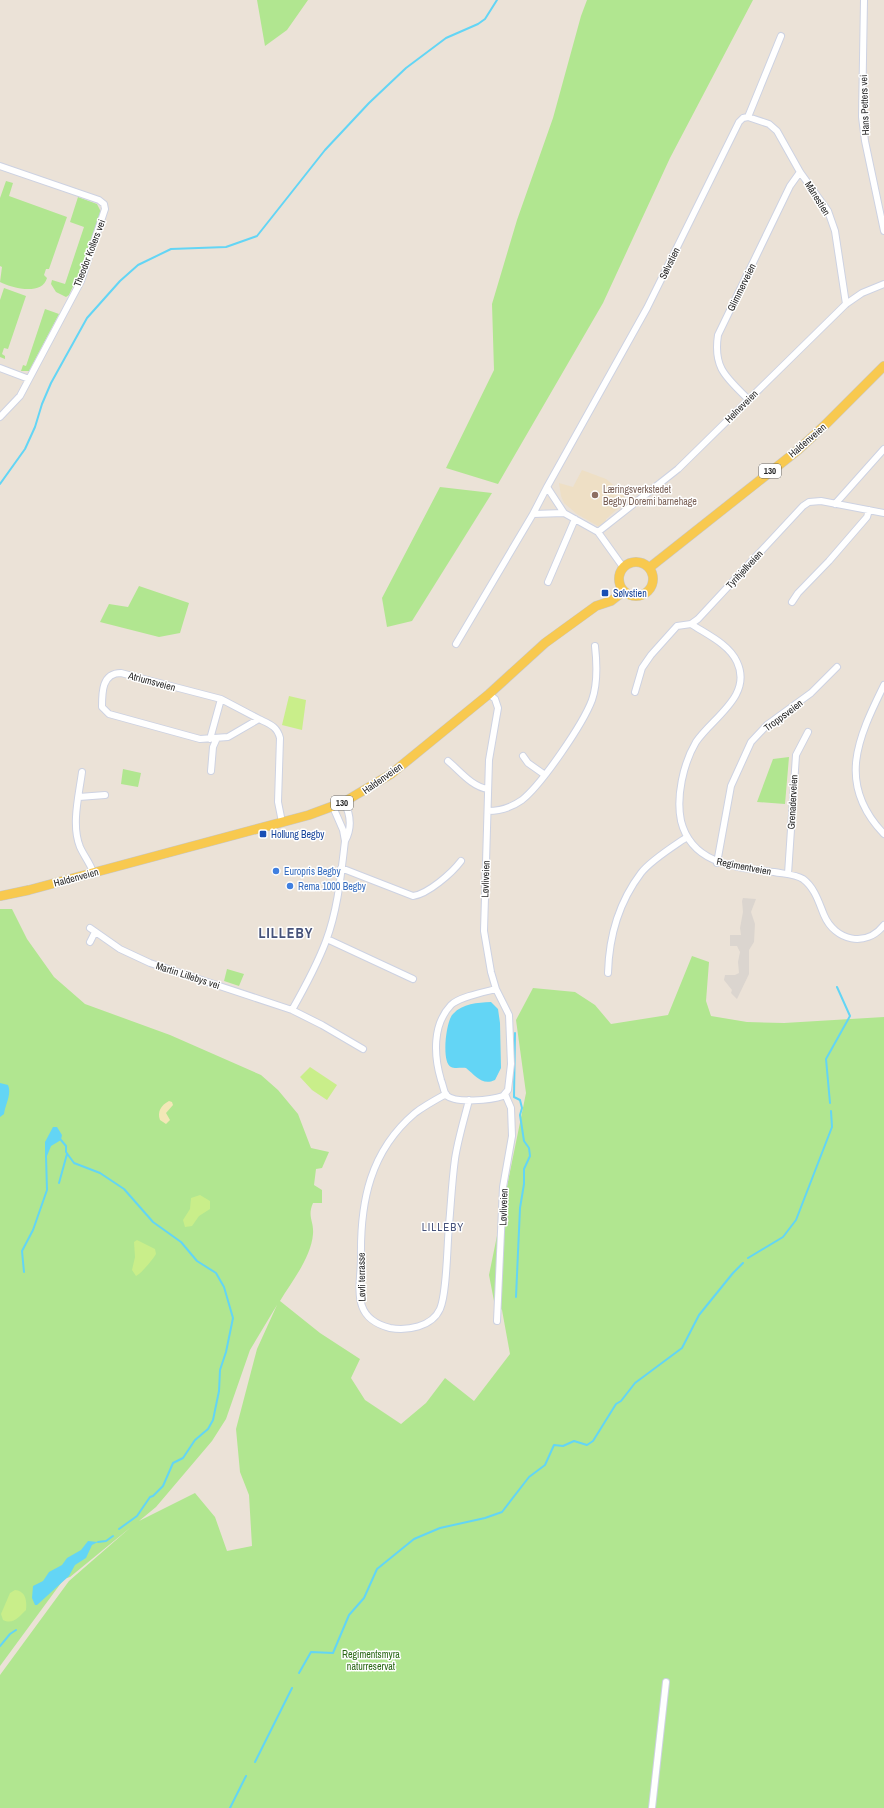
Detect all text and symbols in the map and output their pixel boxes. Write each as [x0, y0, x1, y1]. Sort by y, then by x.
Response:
street label: Hans Petters vei [857, 74, 872, 136]
street label: Månestien [802, 179, 833, 218]
street label: Theodor Kollers vei [71, 218, 108, 289]
street label: Sølvstien [656, 245, 683, 281]
street label: Glimmerveien [724, 261, 759, 313]
street label: Helneveien [722, 387, 761, 426]
street label: Haldenveien [786, 420, 829, 460]
road number: 130 [759, 464, 781, 478]
place label: Læringsverkstedet Begby Doremi barnehage [603, 483, 697, 508]
marker: Læringsverkstedet Begby Doremi barnehage [590, 490, 600, 500]
street label: Tyrihjellveien [723, 547, 766, 591]
place label: Sølvstien [613, 587, 647, 600]
marker: Sølvstien [600, 588, 610, 598]
street label: Atriumsveien [126, 669, 177, 694]
street label: Troppsveien [761, 697, 805, 734]
street label: Haldenveien [360, 760, 405, 797]
street label: Grenaderveien [785, 774, 800, 830]
road number: 130 [331, 796, 353, 810]
place label: Hollung Begby [271, 828, 325, 841]
marker: Hollung Begby [258, 829, 268, 839]
street label: Regimentveien [715, 855, 772, 878]
street label: Løvliveien [478, 860, 493, 898]
street label: Haldenveien [52, 865, 100, 890]
place label: Europris Begby [284, 865, 341, 878]
marker: Europris Begby [271, 866, 281, 876]
place label: Rema 1000 Begby [298, 880, 367, 893]
marker: Rema 1000 Begby [285, 881, 295, 891]
district label: LILLEBY [259, 924, 313, 942]
street label: Martin Lillebys vei [154, 959, 221, 992]
street label: Løvliveien [496, 1188, 511, 1226]
district label: LILLEBY [422, 1220, 464, 1234]
street label: Løvli terrasse [355, 1252, 368, 1302]
park label: Regimentsmyra naturreservat [342, 1648, 400, 1673]

